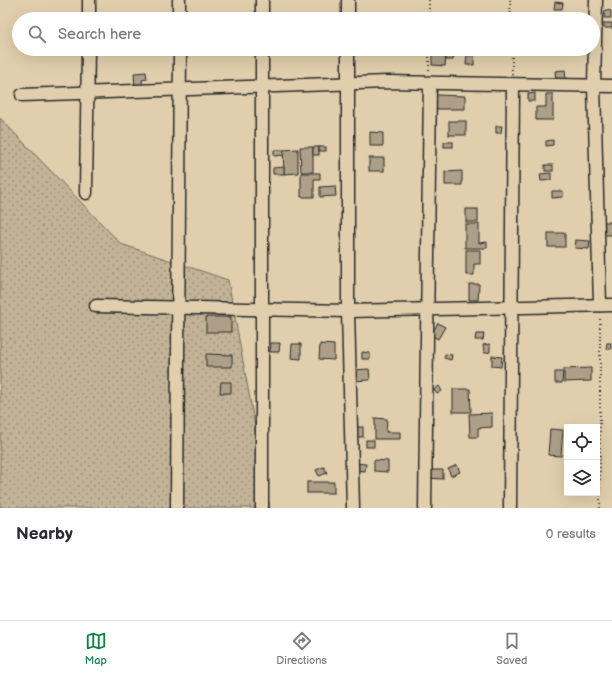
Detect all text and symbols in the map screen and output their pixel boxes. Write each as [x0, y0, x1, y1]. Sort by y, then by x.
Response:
search box [12, 12, 600, 56]
icon: search [26, 23, 48, 45]
text: Search here [58, 25, 141, 44]
map controls [564, 424, 600, 496]
button: locate [564, 424, 600, 460]
button: layers [564, 460, 600, 496]
text: Nearby [16, 524, 73, 544]
text: 0 results [546, 526, 596, 542]
tab: Map [85, 630, 107, 667]
tab: Directions [276, 630, 327, 667]
tab: Saved [496, 630, 527, 667]

